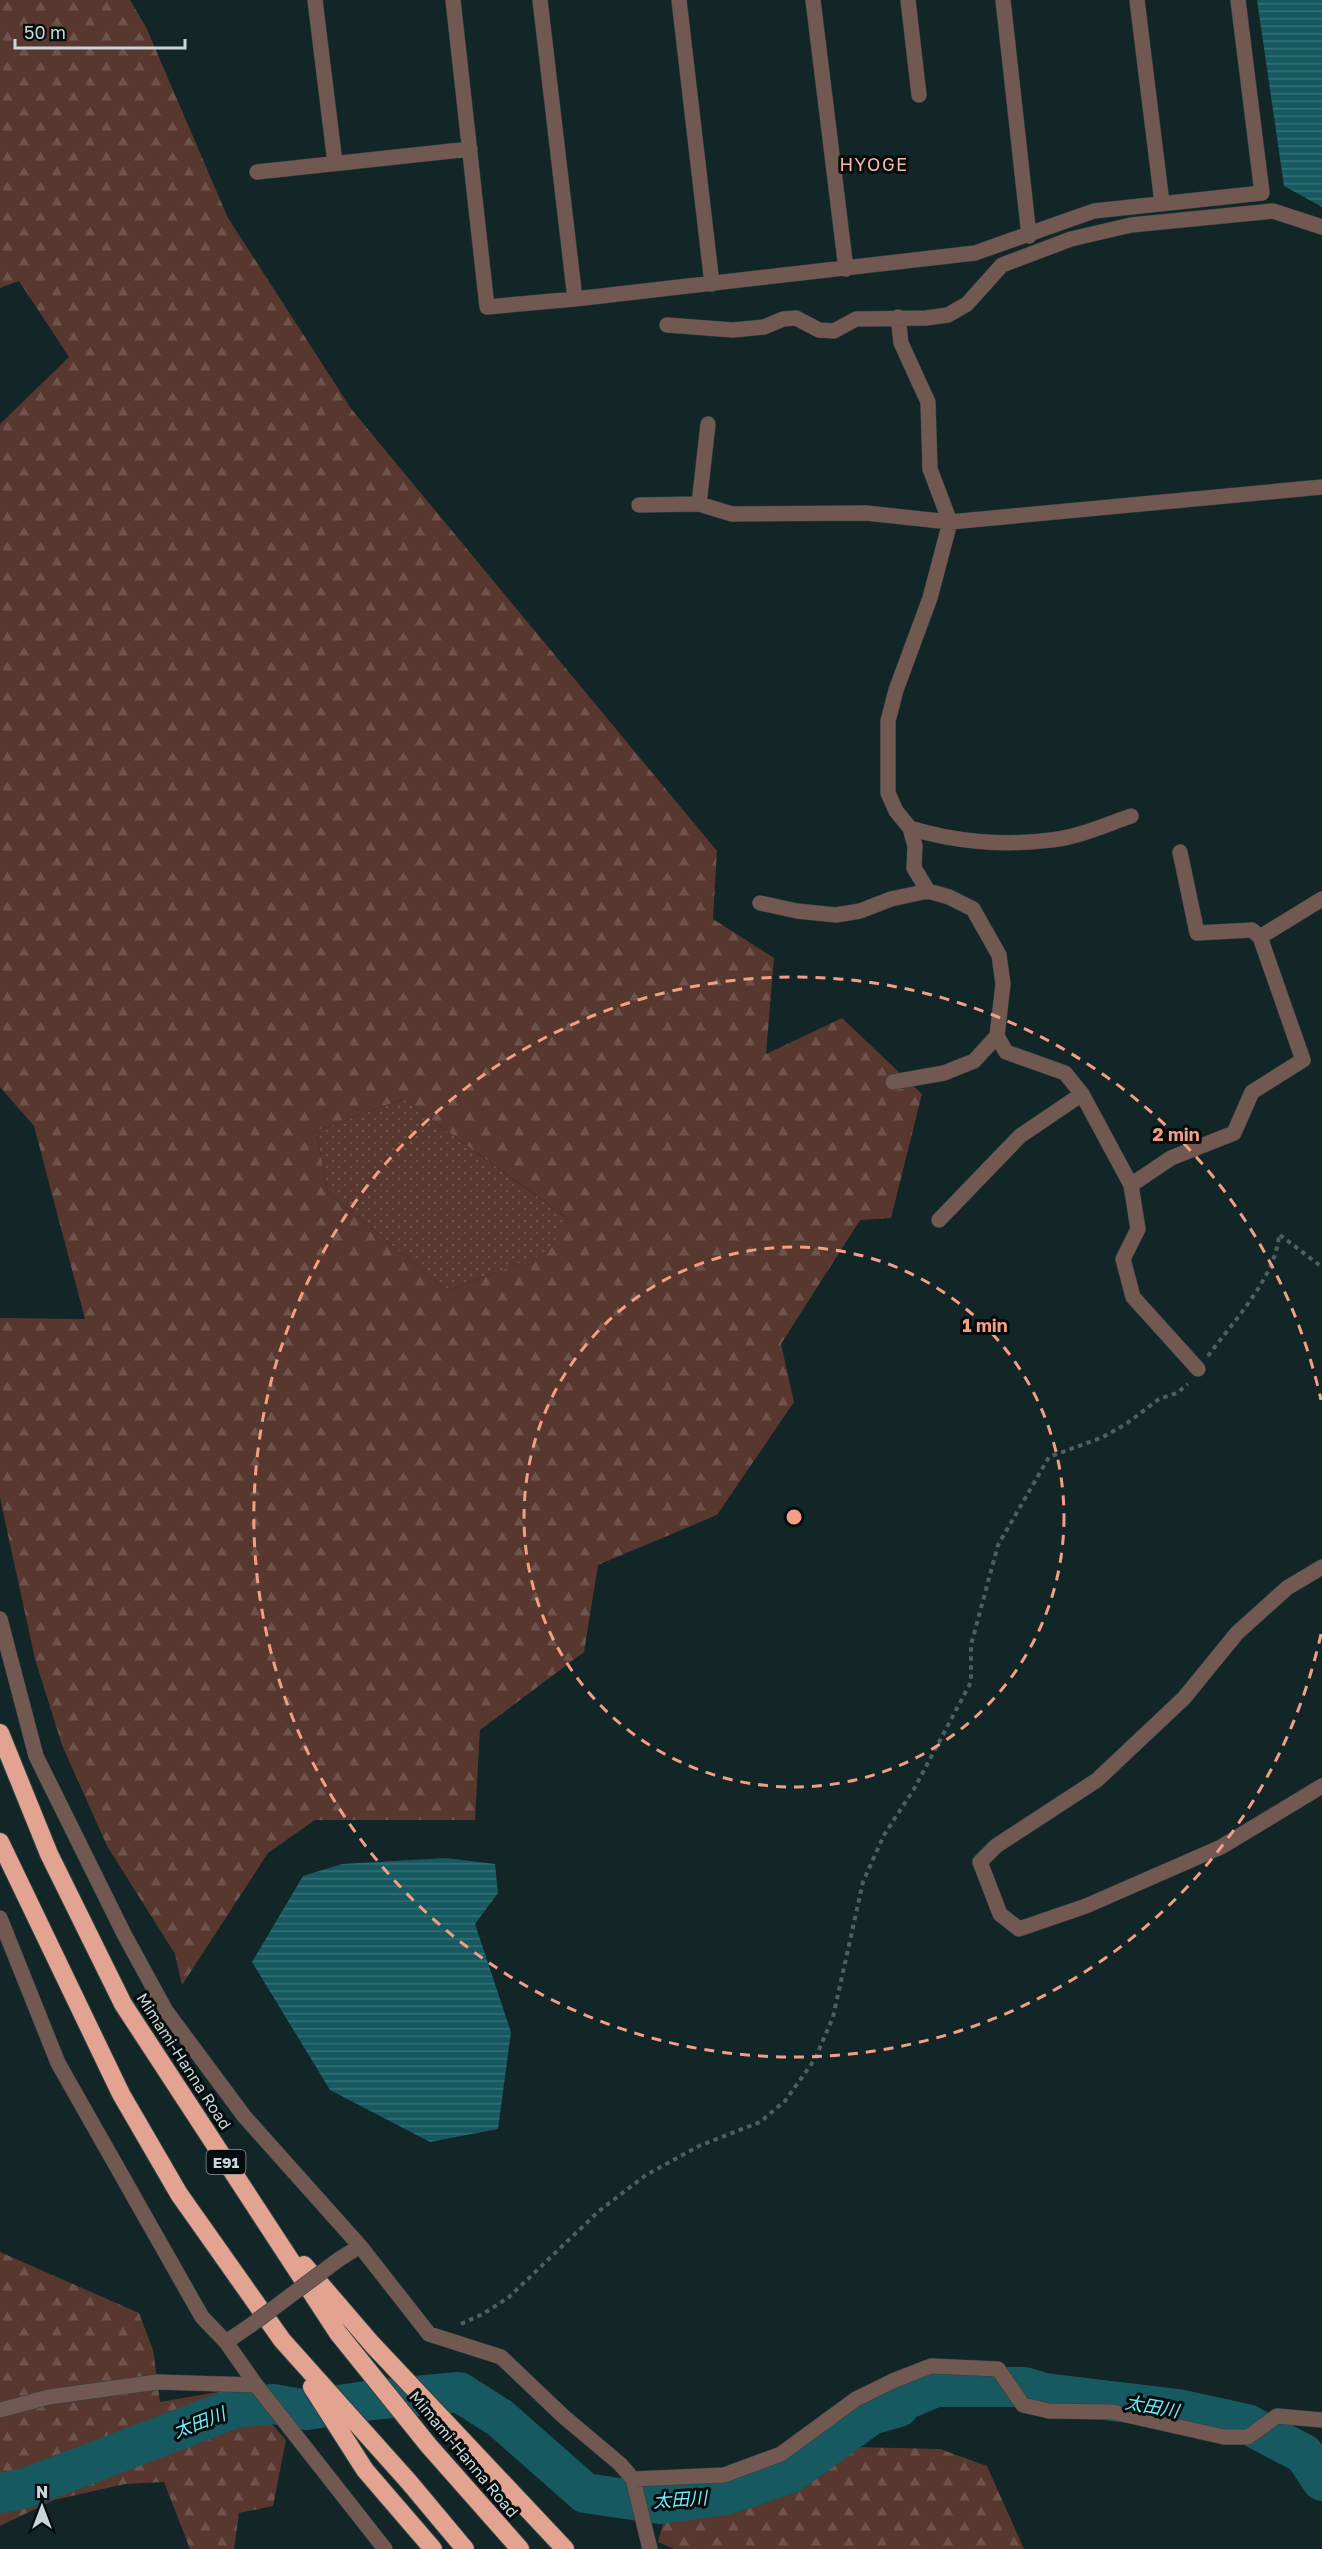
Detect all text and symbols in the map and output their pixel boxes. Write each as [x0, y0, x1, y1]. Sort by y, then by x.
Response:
scale bar [15, 12, 184, 50]
text: 50 m [24, 21, 66, 43]
district label: HYOGE [839, 153, 909, 175]
text: 2 min [1152, 1123, 1200, 1145]
text: 1 min [962, 1314, 1008, 1336]
centre of rings [784, 1507, 804, 1527]
street label: Mimami-Hanna Road [132, 1989, 236, 2133]
road number: E91 [206, 2150, 246, 2174]
street label: Mimami-Hanna Road [405, 2387, 523, 2521]
water label: 太田川 [1124, 2390, 1182, 2422]
water label: 太田川 [170, 2401, 230, 2442]
north arrow [12, 2477, 72, 2537]
text: N [36, 2482, 48, 2502]
water label: 太田川 [652, 2486, 710, 2512]

